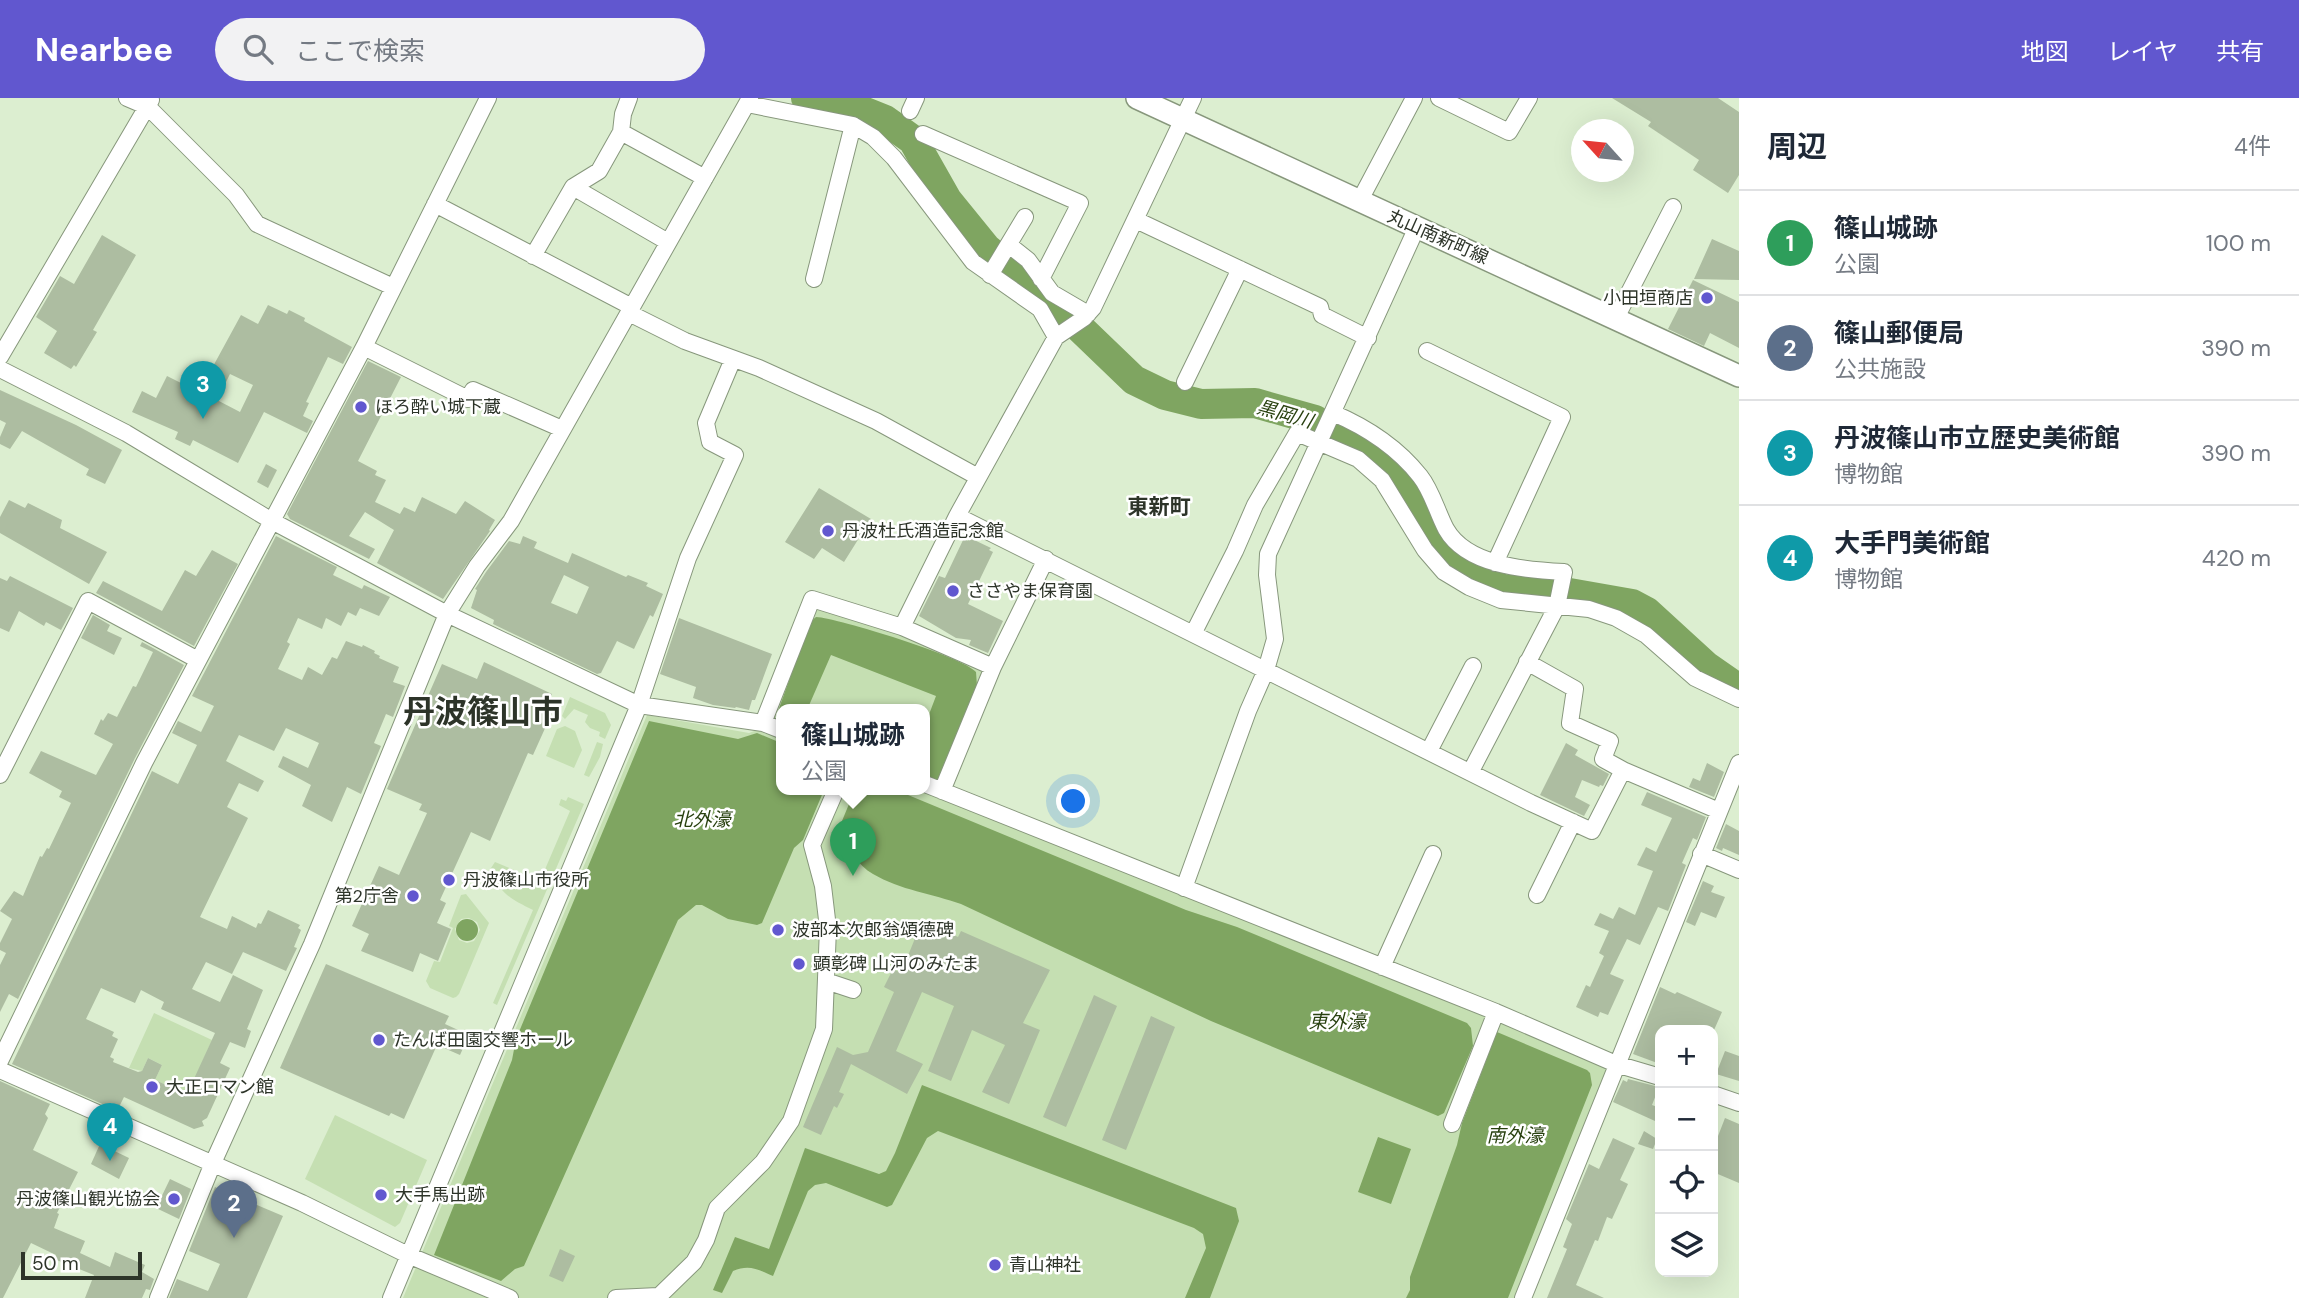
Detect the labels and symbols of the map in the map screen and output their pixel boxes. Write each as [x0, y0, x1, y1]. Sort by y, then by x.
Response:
north arrow [1571, 119, 1634, 182]
street label: 丸山南新町線 [1384, 204, 1492, 270]
place label: 小田垣商店 [1603, 286, 1693, 310]
marker: 小田垣商店 [1699, 290, 1715, 306]
pin: 3 [180, 361, 226, 419]
water label: 黒岡川 [1254, 394, 1318, 434]
place label: ほろ酔い城下蔵 [375, 395, 501, 419]
marker: ほろ酔い城下蔵 [353, 399, 369, 415]
district label: 東新町 [1128, 493, 1191, 521]
place label: 丹波杜氏酒造記念館 [842, 519, 1004, 543]
marker: 丹波杜氏酒造記念館 [820, 523, 836, 539]
place label: ささやま保育園 [967, 579, 1093, 603]
marker: ささやま保育園 [945, 583, 961, 599]
district label: 丹波篠山市 [403, 691, 563, 733]
your location [1056, 784, 1090, 818]
water label: 北外濠 [673, 807, 733, 832]
pin: 1 [830, 818, 876, 876]
place label: 丹波篠山市役所 [463, 868, 589, 892]
marker: 丹波篠山市役所 [441, 872, 457, 888]
place label: 第2庁舎 [335, 884, 399, 908]
marker: 第2庁舎 [405, 888, 421, 904]
place label: 波部本次郎翁頌德碑 [792, 918, 954, 942]
marker: 波部本次郎翁頌德碑 [770, 922, 786, 938]
place label: 顕彰碑 山河のみたま [813, 952, 979, 976]
marker: 顕彰碑 山河のみたま [791, 956, 807, 972]
water label: 東外濠 [1308, 1009, 1368, 1034]
place label: たんば田園交響ホール [393, 1028, 573, 1052]
marker: たんば田園交響ホール [371, 1032, 387, 1048]
place label: 大正ロマン館 [166, 1075, 274, 1099]
marker: 大正ロマン館 [144, 1079, 160, 1095]
pin: 4 [87, 1103, 133, 1161]
water label: 南外濠 [1486, 1123, 1546, 1148]
pin: 2 [211, 1180, 257, 1238]
place label: 大手馬出跡 [395, 1183, 485, 1207]
place label: 丹波篠山観光協会 [16, 1187, 160, 1211]
marker: 大手馬出跡 [373, 1187, 389, 1203]
marker: 丹波篠山観光協会 [166, 1191, 182, 1207]
scale bar [21, 1249, 142, 1281]
place label: 青山神社 [1009, 1253, 1081, 1277]
marker: 青山神社 [987, 1257, 1003, 1273]

